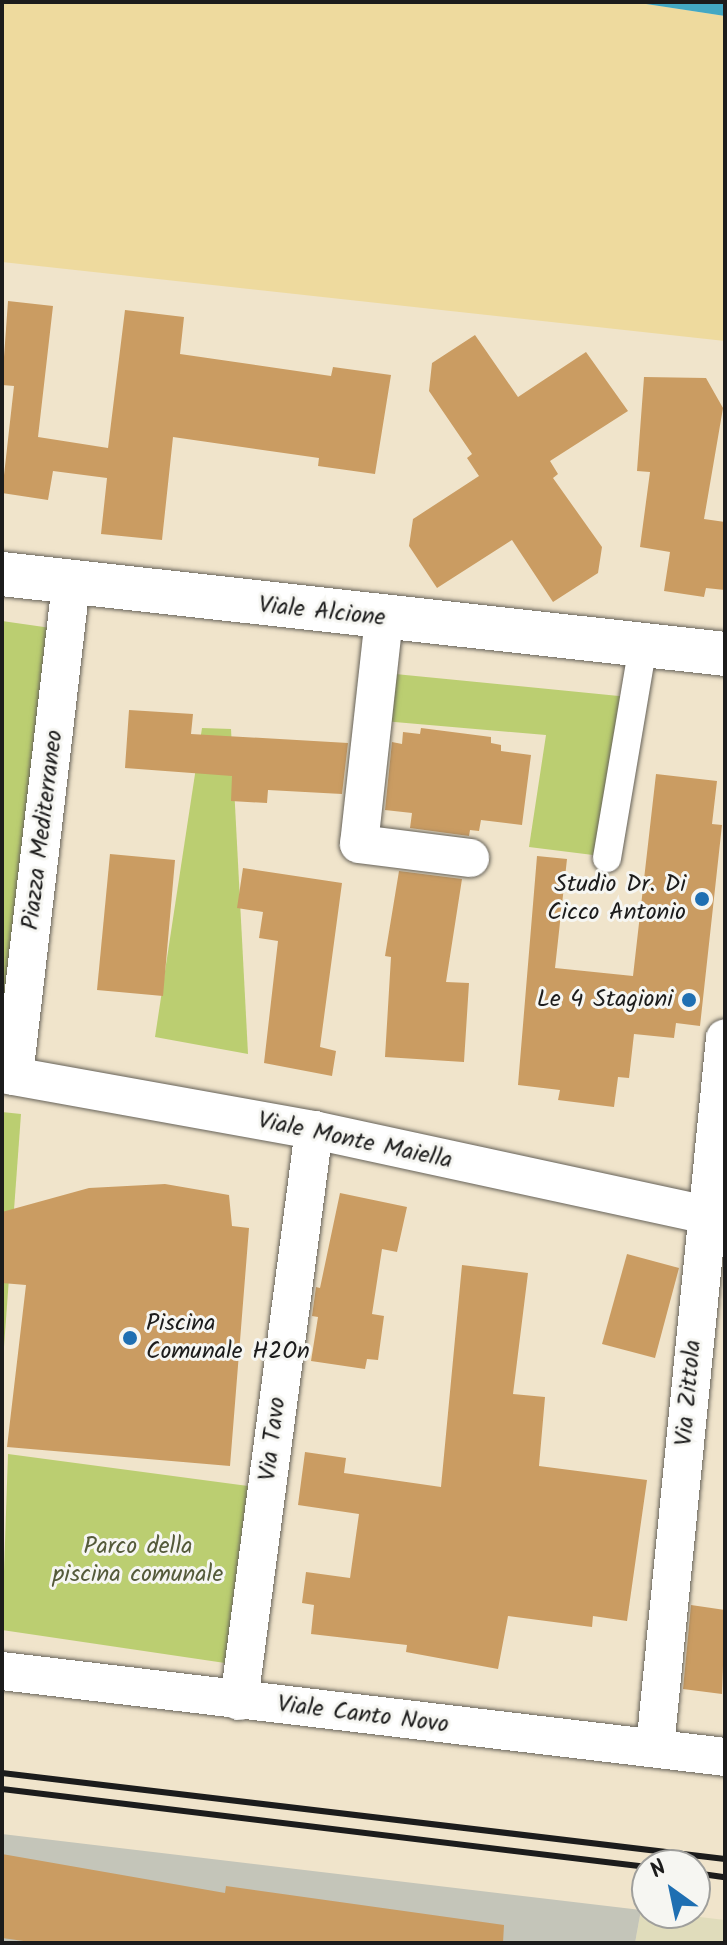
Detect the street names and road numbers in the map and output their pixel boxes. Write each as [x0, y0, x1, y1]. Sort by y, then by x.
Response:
street label: Viale Alcione [257, 591, 387, 633]
street label: Piazza Mediterraneo [16, 728, 70, 932]
street label: Viale Monte Maiella [255, 1106, 455, 1176]
street label: Via Zittola [670, 1339, 708, 1447]
street label: Via Tavo [254, 1395, 292, 1483]
street label: Viale Canto Novo [276, 1690, 450, 1740]

